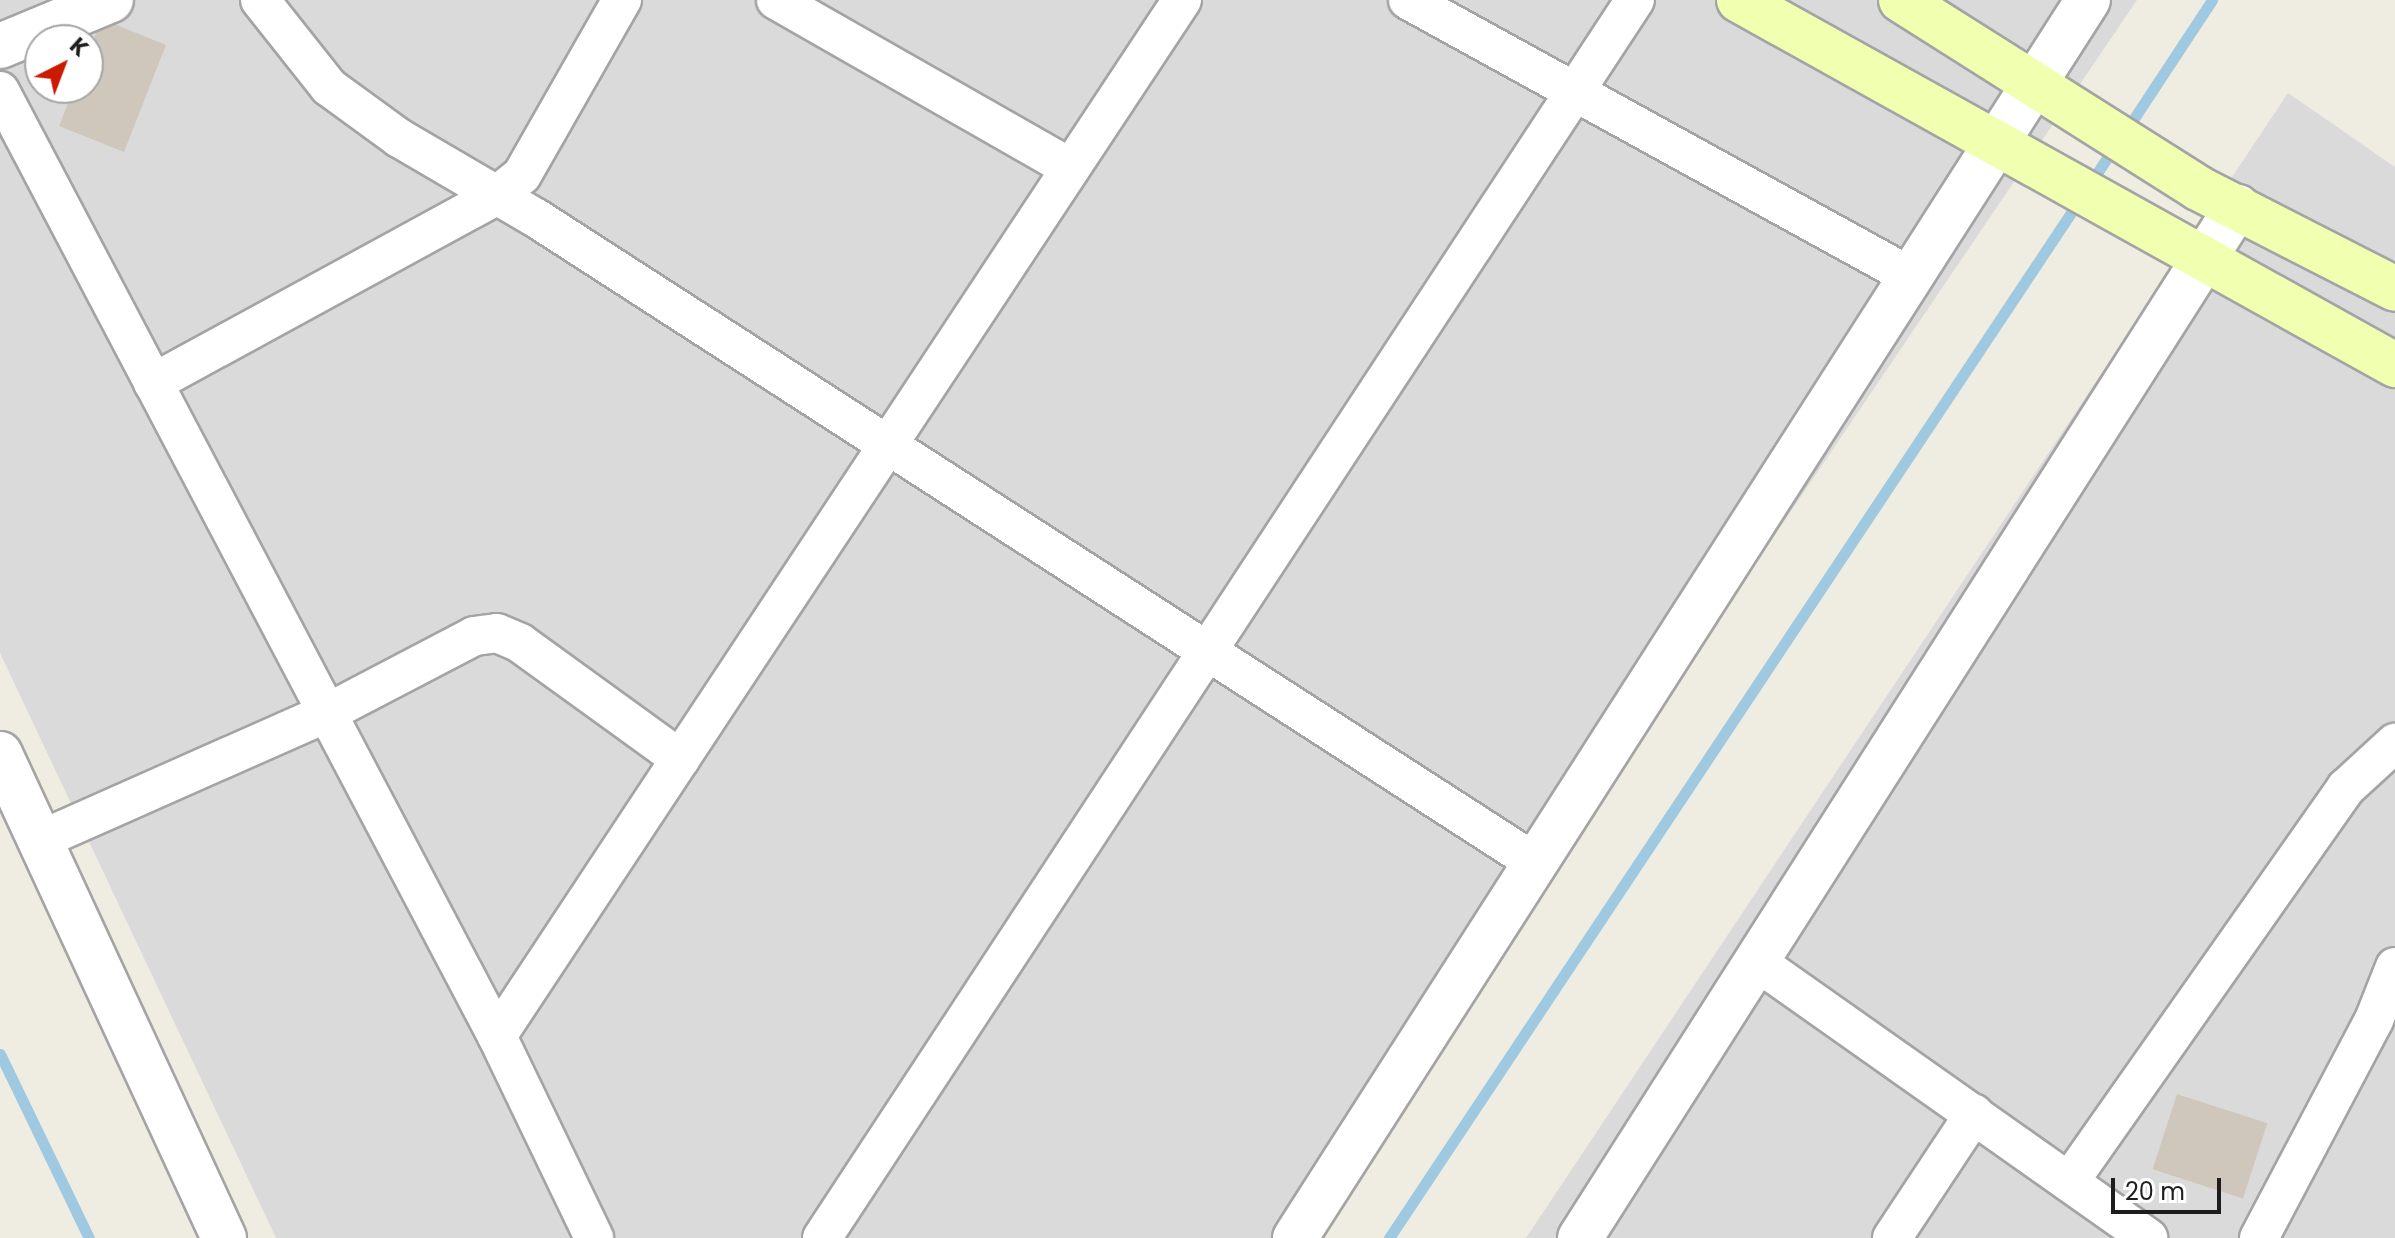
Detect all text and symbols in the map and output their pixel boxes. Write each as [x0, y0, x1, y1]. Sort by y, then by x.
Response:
north arrow [24, 24, 104, 104]
text: K [63, 31, 95, 64]
scale bar [2115, 1162, 2225, 1212]
text: 20 m [2125, 1175, 2185, 1208]

